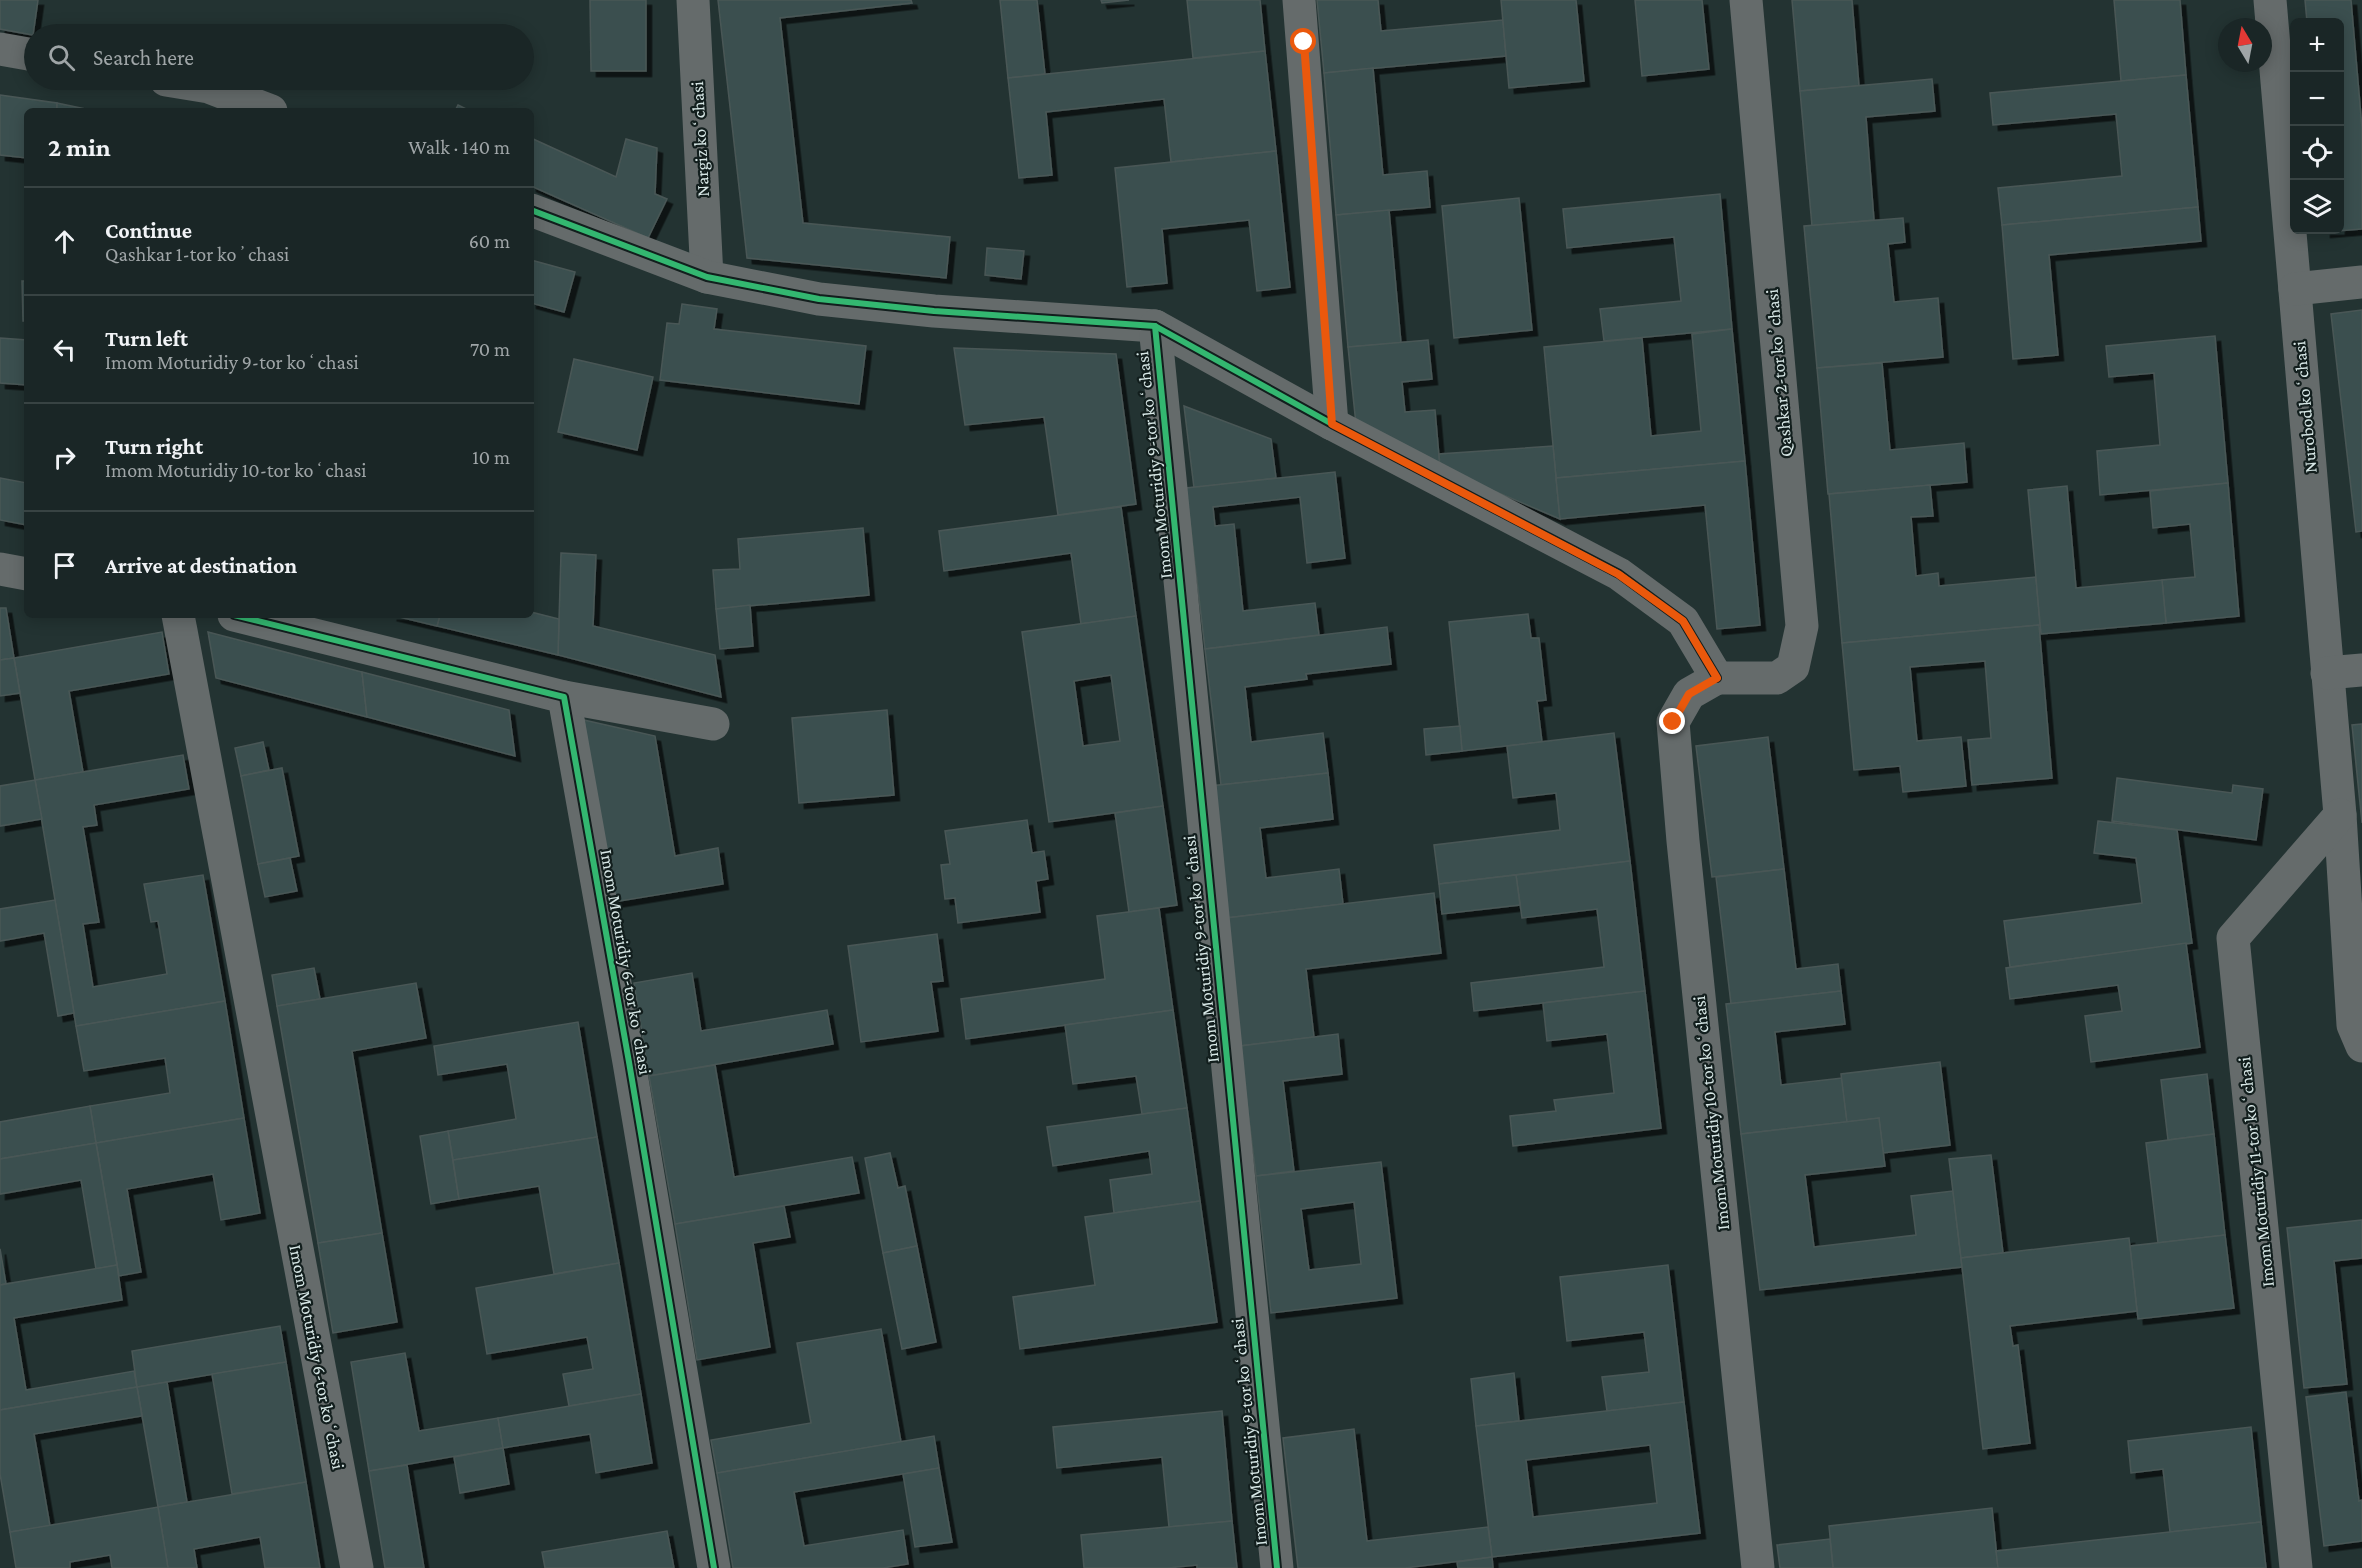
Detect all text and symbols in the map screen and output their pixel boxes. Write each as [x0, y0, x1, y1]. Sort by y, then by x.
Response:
north arrow [2218, 18, 2272, 72]
map controls [2290, 18, 2344, 234]
button: + [2290, 18, 2344, 72]
search box [24, 24, 534, 90]
route start [1290, 28, 1316, 54]
icon: search [45, 41, 78, 74]
text: Search here [93, 45, 194, 70]
button: − [2290, 72, 2344, 126]
street label: Nargiz koʻchasi [687, 80, 713, 197]
button: locate [2290, 126, 2344, 180]
text: 2 min [48, 133, 111, 162]
text: Walk · 140 m [408, 136, 510, 158]
button: layers [2290, 180, 2344, 234]
text: Continue [105, 218, 192, 243]
icon: ahead [48, 225, 81, 258]
text: 60 m [469, 230, 510, 252]
text: Qashkar 1-tor koʼchasi [105, 243, 289, 265]
street label: Qashkar 2-tor koʼchasi [1762, 288, 1796, 458]
text: Turn left [105, 326, 188, 351]
icon: left [48, 333, 81, 366]
text: 70 m [470, 338, 510, 360]
street label: Nurobod koʻchasi [2289, 340, 2321, 474]
street label: Imom Moturidiy 9-tor koʻchasi [1132, 350, 1176, 580]
text: Imom Moturidiy 9-tor koʻchasi [105, 351, 359, 373]
text: Turn right [105, 434, 203, 459]
icon: right [48, 441, 81, 474]
text: 10 m [472, 446, 510, 468]
text: Imom Moturidiy 10-tor koʻchasi [105, 459, 367, 481]
icon: arrive [48, 549, 81, 582]
text: Arrive at destination [105, 553, 297, 578]
route end [1659, 708, 1685, 734]
street label: Imom Moturidiy 9-tor koʻchasi [1179, 834, 1223, 1064]
street label: Imom Moturidiy 6-tor koʻchasi [596, 848, 656, 1076]
street label: Imom Moturidiy 10-tor koʻchasi [1689, 995, 1733, 1231]
street label: Imom Moturidiy 11-tor koʻchasi [2234, 1056, 2278, 1288]
street label: Imom Moturidiy 6-tor koʻchasi [285, 1243, 349, 1471]
street label: Imom Moturidiy 9-tor koʻchasi [1227, 1317, 1271, 1547]

